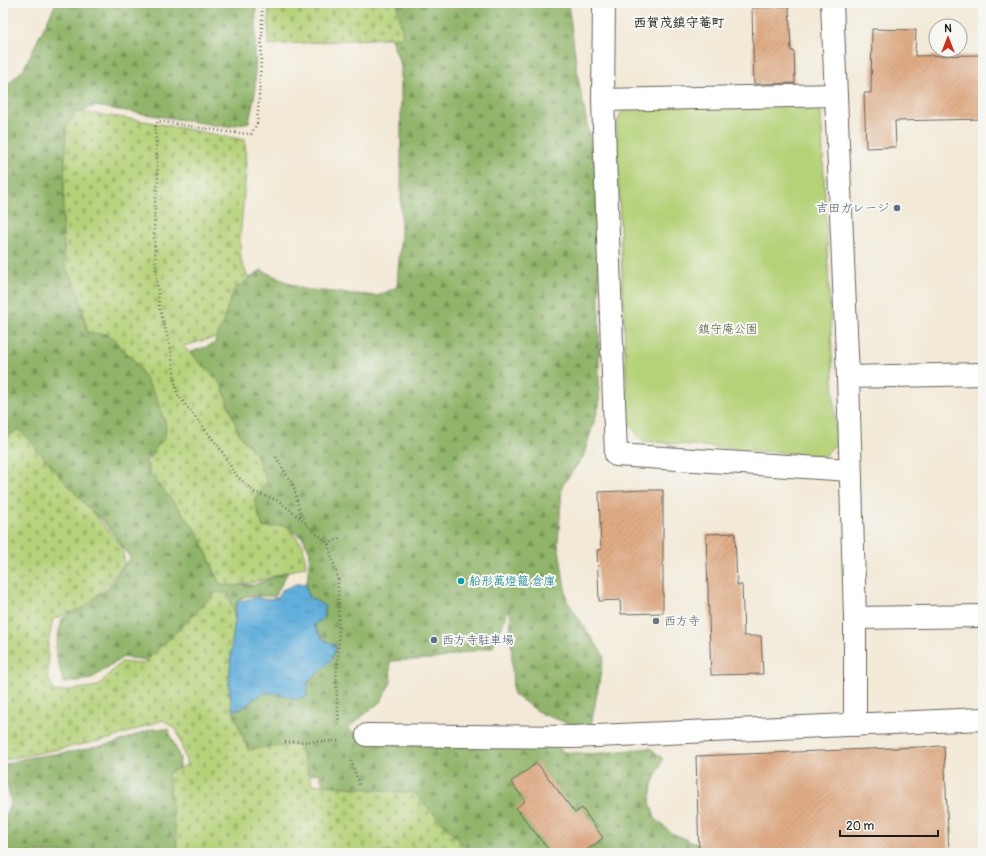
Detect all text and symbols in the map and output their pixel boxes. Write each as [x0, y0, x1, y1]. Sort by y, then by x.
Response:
district label: 西賀茂鎮守菴町 [633, 15, 725, 31]
north arrow [928, 18, 968, 58]
text: N [944, 22, 952, 35]
place label: 吉田ガレージ [816, 201, 889, 216]
marker: 吉田ガレージ [892, 203, 902, 213]
park label: 鎮守庵公園 [698, 322, 758, 337]
place label: 船形萬燈籠 倉庫 [469, 574, 556, 589]
marker: 船形萬燈籠 倉庫 [456, 576, 466, 586]
place label: 西方寺 [664, 614, 700, 629]
marker: 西方寺 [651, 616, 661, 626]
place label: 西方寺駐車場 [442, 633, 514, 648]
marker: 西方寺駐車場 [429, 635, 439, 645]
scale bar [840, 812, 938, 838]
text: 20 m [846, 819, 875, 834]

